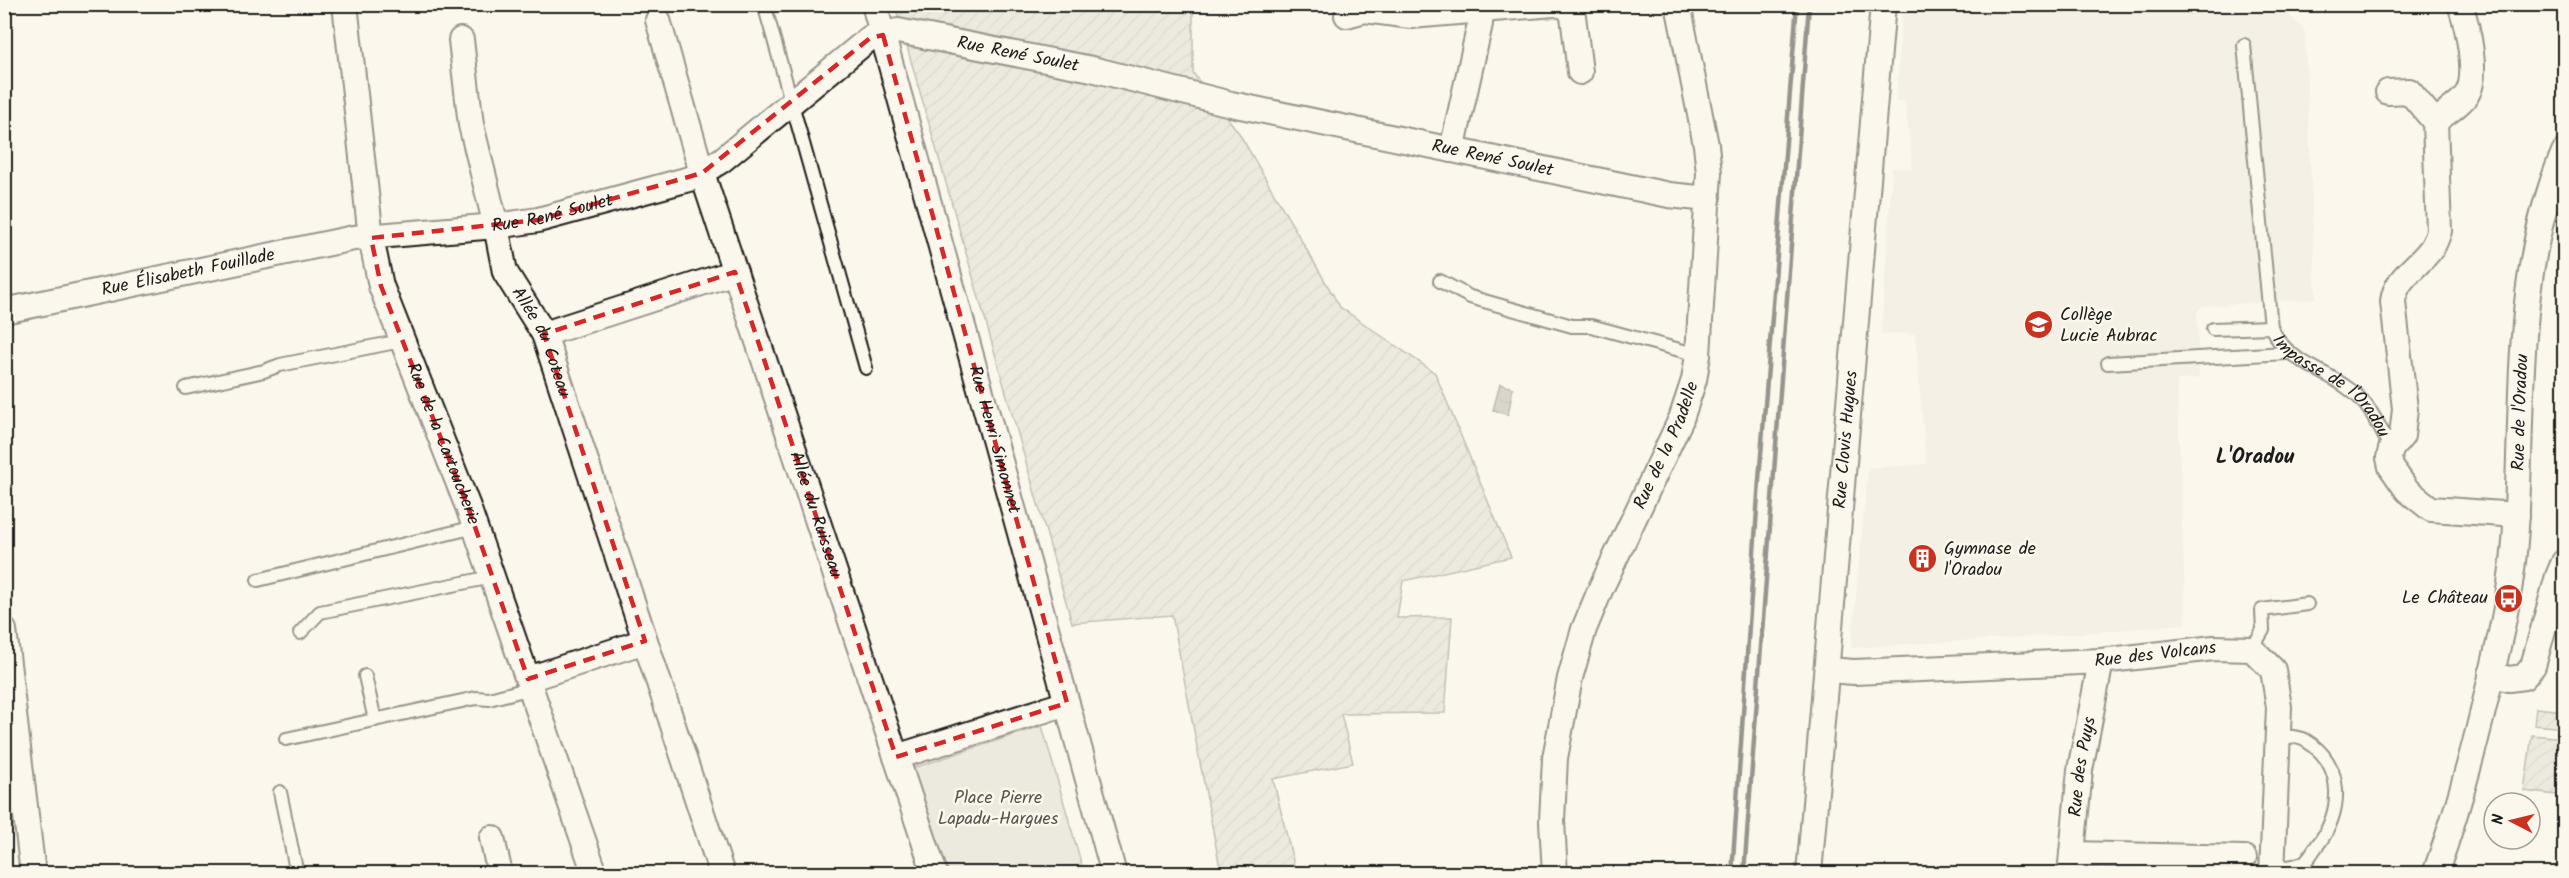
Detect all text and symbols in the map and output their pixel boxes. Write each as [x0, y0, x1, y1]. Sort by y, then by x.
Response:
street label: Rue René Soulet [954, 28, 1082, 81]
street label: Rue René Soulet [1429, 132, 1557, 185]
street label: Rue René Soulet [490, 185, 618, 241]
street label: Rue Élisabeth Fouillade [99, 240, 277, 305]
street label: Allée du Coteau [503, 281, 578, 401]
place label: Collège Lucie Aubrac [2060, 301, 2158, 351]
school or university icon: Collège Lucie Aubrac [2023, 309, 2055, 341]
street label: Impasse de l'Oradou [2264, 328, 2397, 443]
street label: Rue de l'Oradou [2504, 353, 2537, 471]
street label: Rue de la Cartoucherie [398, 358, 488, 529]
street label: Rue Henri Simonnet [960, 362, 1029, 518]
street label: Rue Clovis Hugues [1826, 369, 1866, 510]
street label: Rue de la Pradelle [1626, 378, 1707, 514]
district label: L'Oradou [2216, 441, 2295, 474]
street label: Allée du Ruisseau [781, 447, 850, 582]
place label: Gymnase de l'Oradou [1944, 535, 2036, 585]
building icon: Gymnase de l'Oradou [1907, 543, 1939, 575]
bus stop icon: Le Château [2493, 582, 2525, 614]
place label: Le Château [2402, 584, 2488, 613]
street label: Rue des Volcans [2094, 633, 2218, 676]
street label: Rue des Puys [2061, 714, 2105, 818]
park label: Place Pierre Lapadu-Hargues [938, 784, 1059, 834]
north arrow [2482, 791, 2542, 851]
text: N [2486, 813, 2512, 826]

